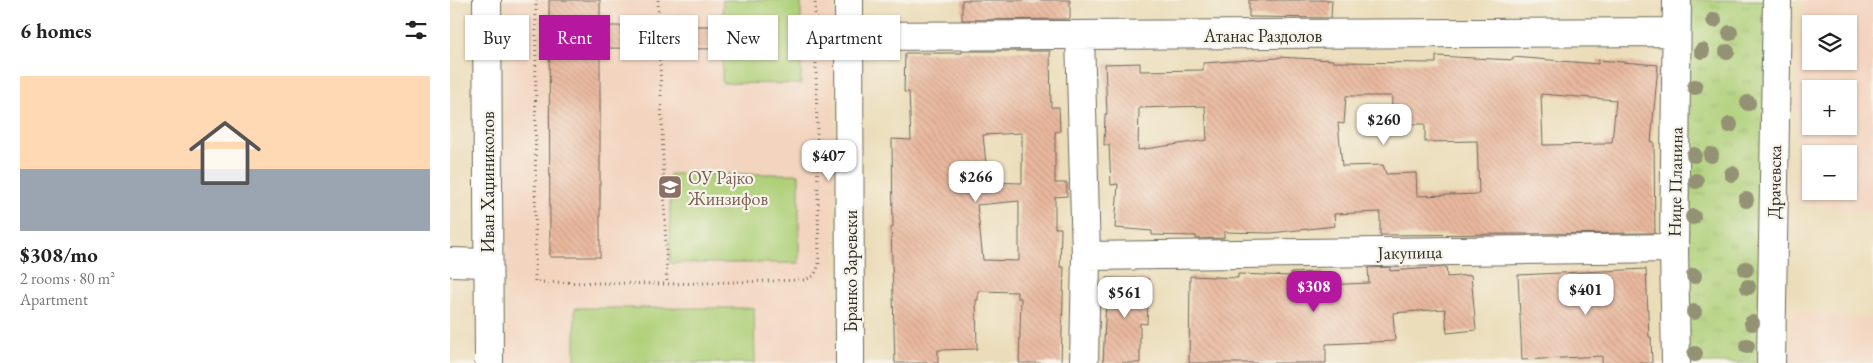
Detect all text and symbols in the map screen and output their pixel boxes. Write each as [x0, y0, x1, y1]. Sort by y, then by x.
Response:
chip: Buy [465, 15, 529, 60]
chip: Rent [539, 15, 610, 60]
chip: Filters [620, 15, 698, 60]
chip: New [708, 15, 778, 60]
chip: Apartment [788, 15, 900, 60]
map controls [1802, 15, 1857, 200]
button: layers [1802, 15, 1857, 70]
icon: filters [402, 16, 430, 44]
text: 6 homes [20, 17, 92, 44]
street label: Атанас Раздолов [1203, 24, 1323, 47]
button: + [1802, 80, 1857, 135]
pin: $260 [1354, 104, 1414, 146]
icon: home [180, 108, 270, 198]
text: $260 [1368, 109, 1400, 130]
street label: Иван Хаџиниколов [476, 111, 499, 253]
street label: Ниџе Планина [1663, 126, 1687, 237]
pin: $407 [799, 140, 859, 182]
street label: Драчевска [1762, 144, 1786, 219]
text: $407 [813, 145, 845, 166]
button: − [1802, 145, 1857, 200]
pin: $266 [946, 160, 1006, 203]
place label: ОУ Рајко Жинзифов [687, 166, 768, 210]
text: $266 [960, 166, 992, 187]
school or university icon: ОУ Рајко Жинзифов [657, 174, 683, 200]
street label: Бранко Заревски [839, 209, 862, 332]
street label: Јакупица [1375, 240, 1443, 264]
text: $308/mo [20, 241, 98, 268]
text: 2 rooms · 80 m² [20, 268, 115, 289]
pin: $308 [1284, 270, 1344, 313]
pin: $401 [1556, 274, 1616, 316]
pin: $561 [1095, 276, 1155, 319]
text: $308 [1298, 276, 1330, 297]
text: $401 [1570, 279, 1602, 300]
text: $561 [1109, 282, 1141, 303]
text: Apartment [20, 289, 88, 310]

